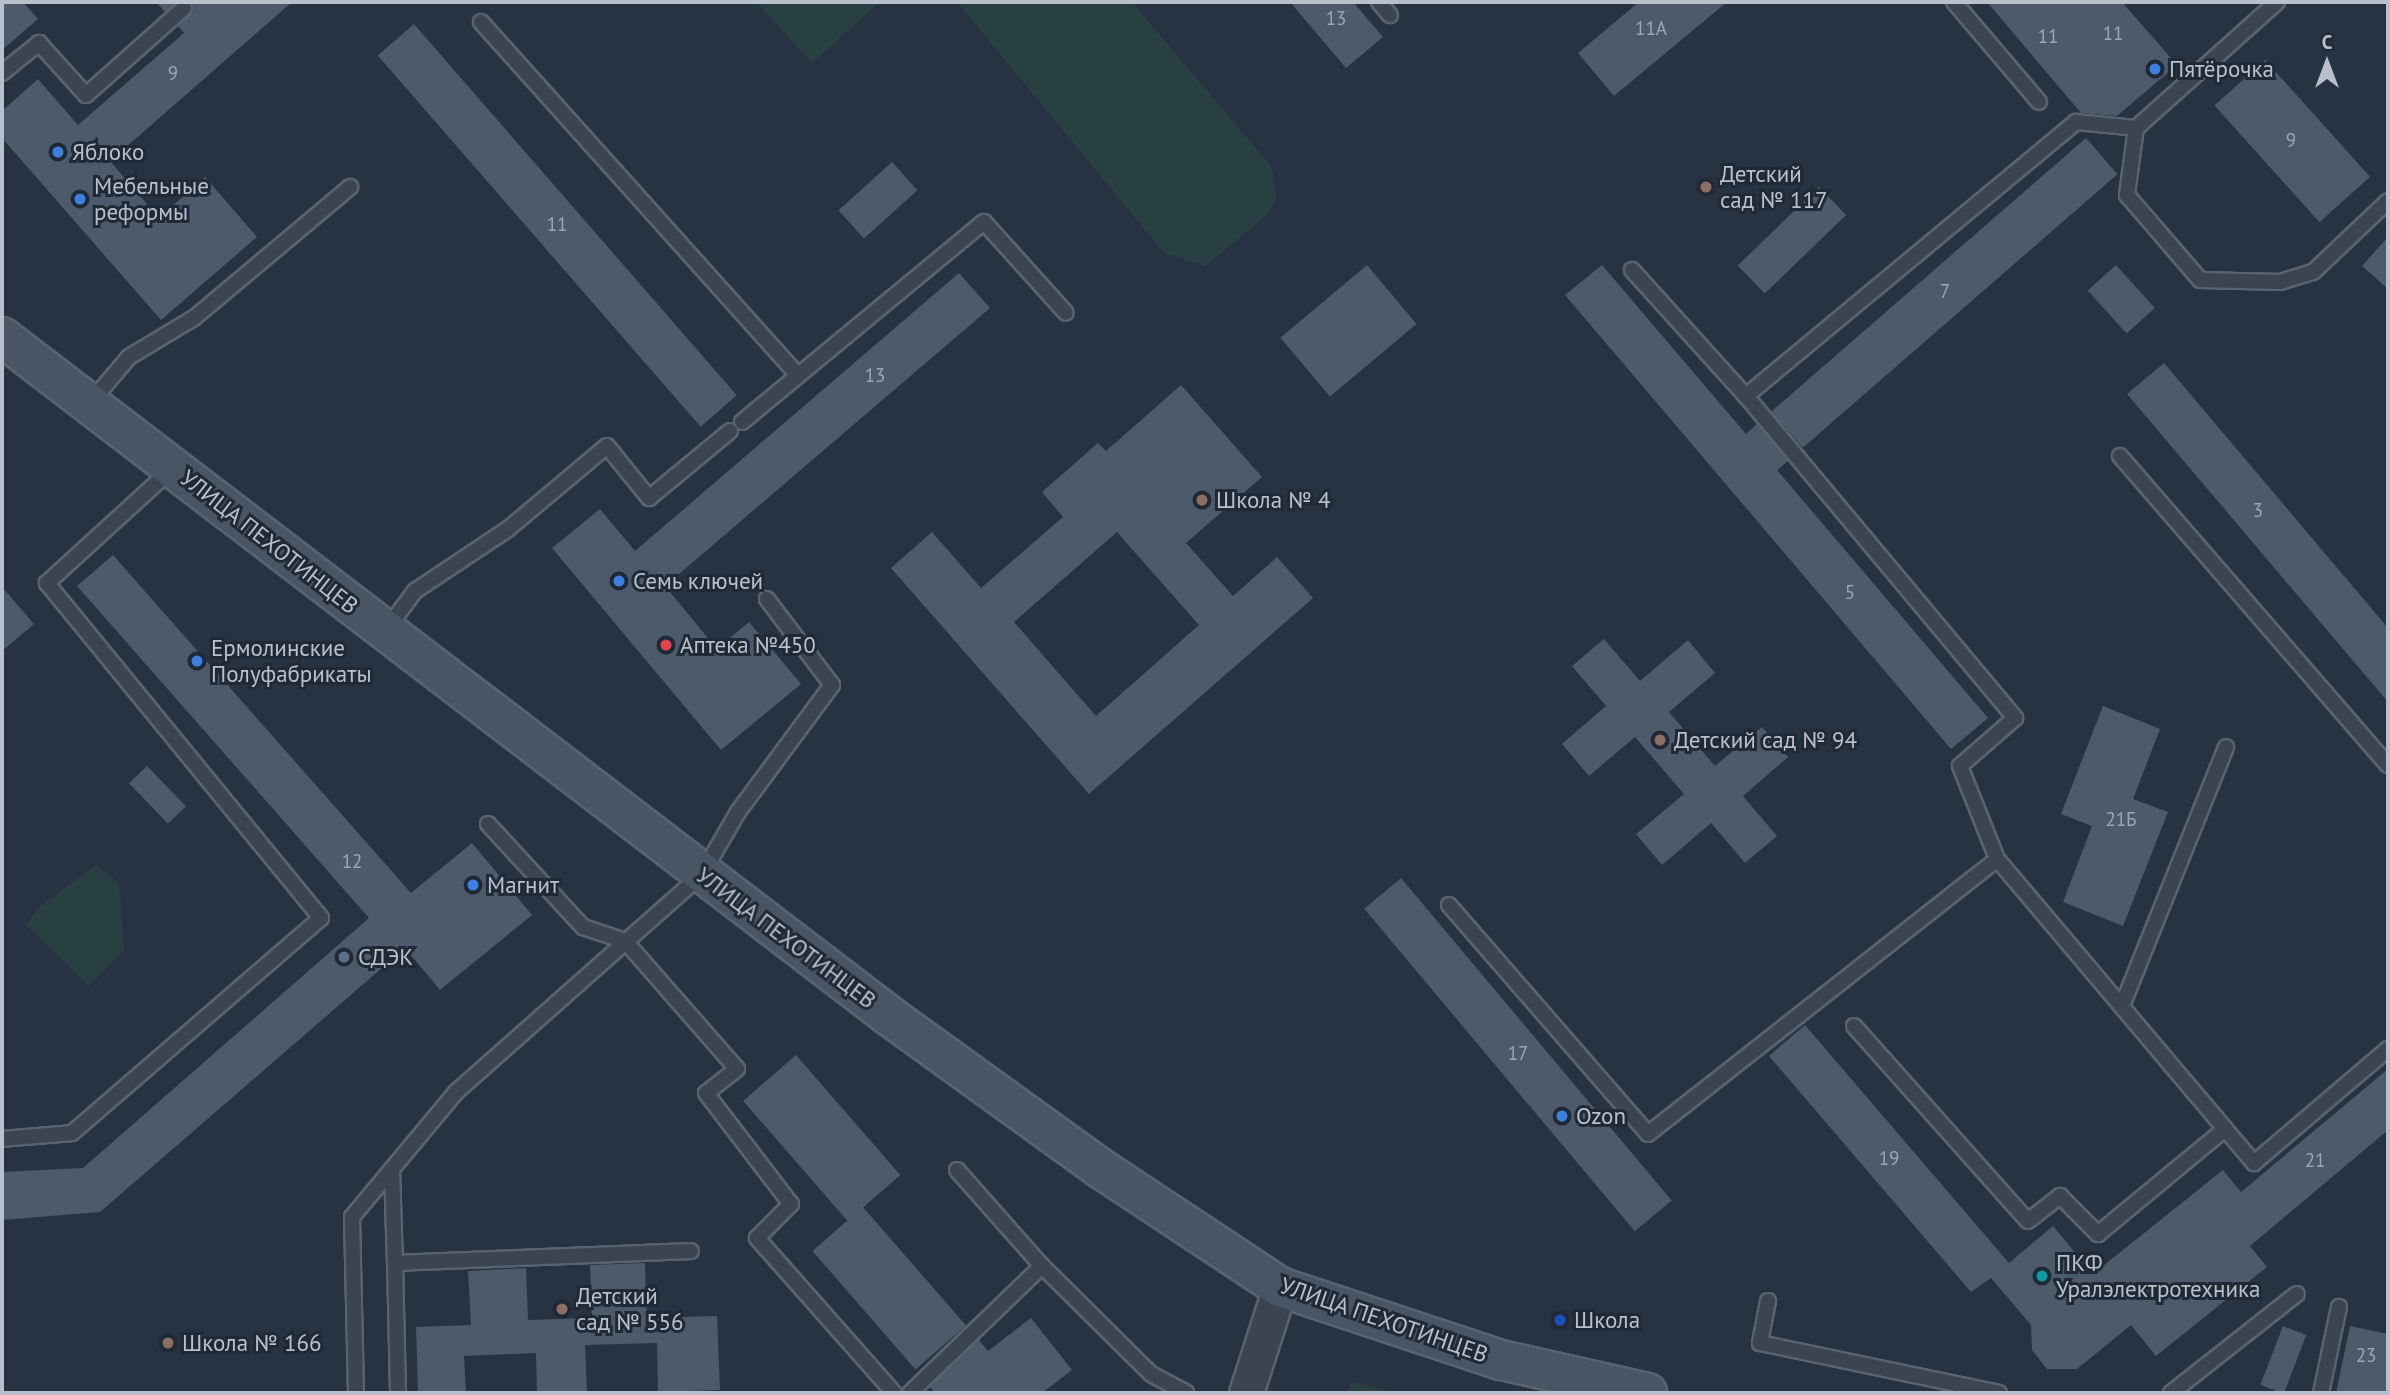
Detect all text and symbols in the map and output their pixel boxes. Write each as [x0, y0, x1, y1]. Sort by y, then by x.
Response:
house number: 13 [1326, 8, 1346, 30]
house number: 11А [1635, 18, 1667, 40]
house number: 11 [2103, 23, 2123, 45]
house number: 11 [2038, 26, 2058, 48]
north arrow [2292, 28, 2362, 98]
text: С [2322, 30, 2332, 54]
place label: Пятёрочка [2169, 55, 2274, 83]
marker: Пятёрочка [2147, 61, 2163, 77]
house number: 9 [168, 63, 178, 85]
house number: 9 [2286, 130, 2296, 152]
place label: Яблоко [72, 138, 144, 166]
marker: Яблоко [50, 144, 66, 160]
place label: Детский сад № 117 [1720, 160, 1828, 214]
place label: Мебельные реформы [94, 172, 209, 226]
marker: Детский сад № 117 [1698, 179, 1714, 195]
marker: Мебельные реформы [72, 191, 88, 207]
house number: 11 [547, 214, 567, 236]
house number: 7 [1940, 281, 1950, 303]
house number: 13 [865, 365, 885, 387]
street label: УЛИЦА ПЕХОТИНЦЕВ [174, 464, 364, 620]
place label: Школа № 4 [1216, 486, 1330, 514]
marker: Школа № 4 [1194, 492, 1210, 508]
house number: 3 [2253, 500, 2263, 522]
place label: Семь ключей [633, 567, 764, 595]
marker: Семь ключей [611, 573, 627, 589]
house number: 5 [1845, 582, 1855, 604]
place label: Аптека №450 [680, 631, 816, 659]
place label: Ермолинские Полуфабрикаты [211, 634, 372, 688]
marker: Аптека №450 [658, 637, 674, 653]
marker: Ермолинские Полуфабрикаты [189, 653, 205, 669]
place label: Детский сад № 94 [1674, 726, 1857, 754]
marker: Детский сад № 94 [1652, 732, 1668, 748]
house number: 21Б [2105, 809, 2137, 831]
house number: 12 [342, 851, 362, 873]
street label: УЛИЦА ПЕХОТИНЦЕВ [690, 861, 882, 1015]
place label: Магнит [487, 871, 559, 899]
marker: Магнит [465, 877, 481, 893]
place label: СДЭК [358, 943, 413, 971]
marker: СДЭК [336, 949, 352, 965]
house number: 17 [1508, 1043, 1528, 1065]
place label: Ozon [1576, 1102, 1626, 1130]
marker: Ozon [1554, 1108, 1570, 1124]
house number: 19 [1879, 1148, 1899, 1170]
house number: 21 [2305, 1150, 2325, 1172]
place label: ПКФ Уралэлектротехника [2056, 1249, 2260, 1303]
marker: ПКФ Уралэлектротехника [2034, 1268, 2050, 1284]
street label: УЛИЦА ПЕХОТИНЦЕВ [1276, 1271, 1492, 1369]
place label: Детский сад № 556 [576, 1282, 684, 1336]
marker: Детский сад № 556 [554, 1301, 570, 1317]
place label: Школа [1574, 1306, 1640, 1334]
marker: Школа [1552, 1312, 1568, 1328]
place label: Школа № 166 [182, 1329, 321, 1357]
marker: Школа № 166 [160, 1335, 176, 1351]
house number: 23 [2356, 1345, 2376, 1367]

